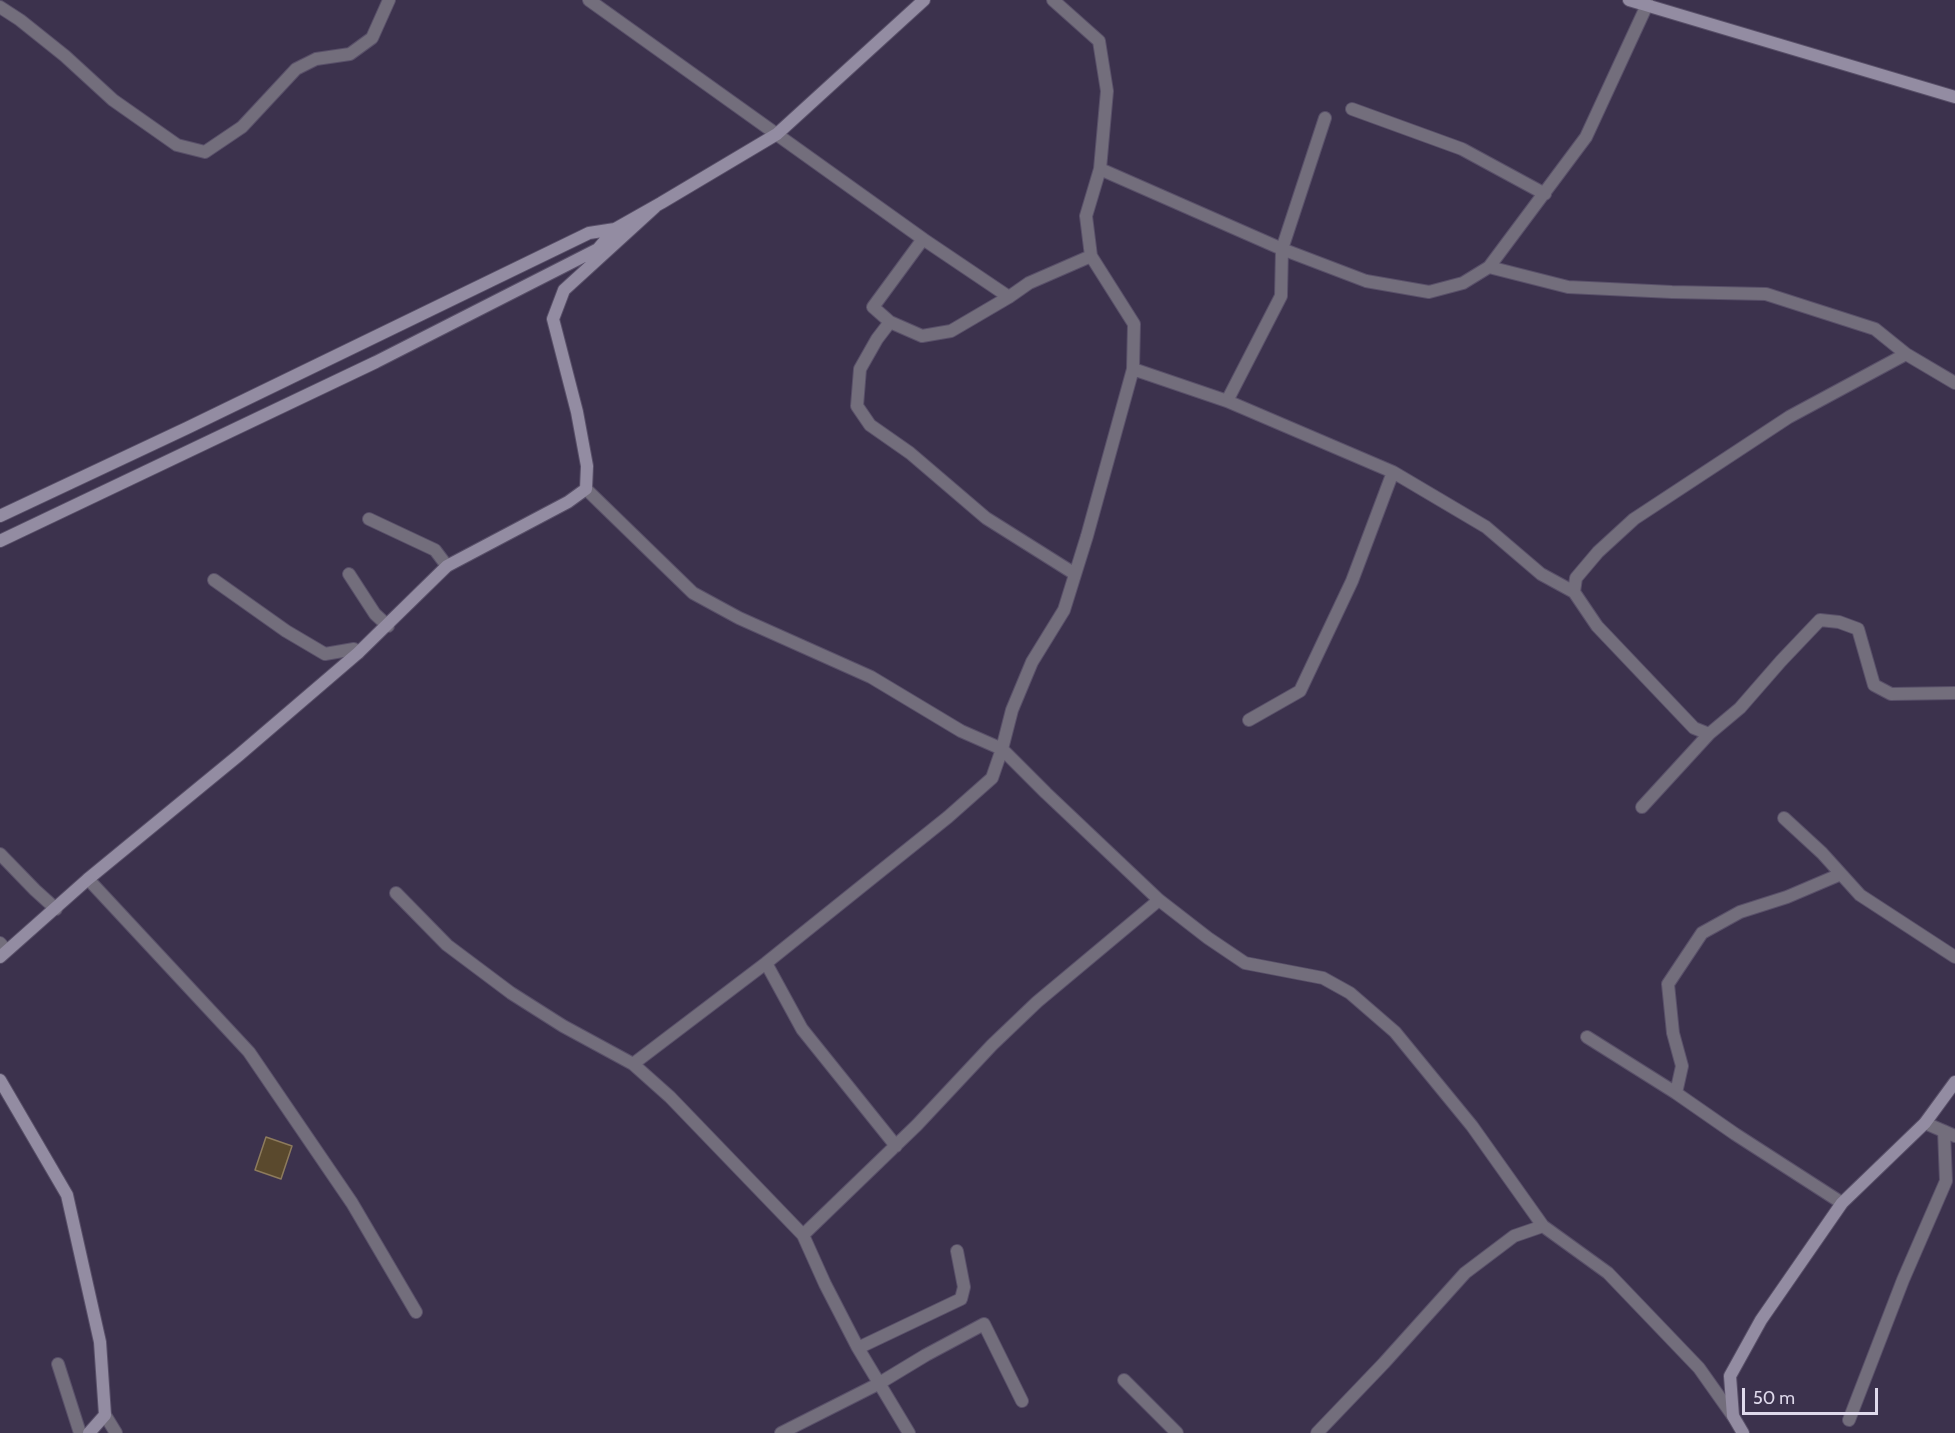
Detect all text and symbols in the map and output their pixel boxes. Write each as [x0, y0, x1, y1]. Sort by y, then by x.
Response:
scale bar [1745, 1376, 1882, 1414]
text: 50 m [1753, 1387, 1795, 1409]

